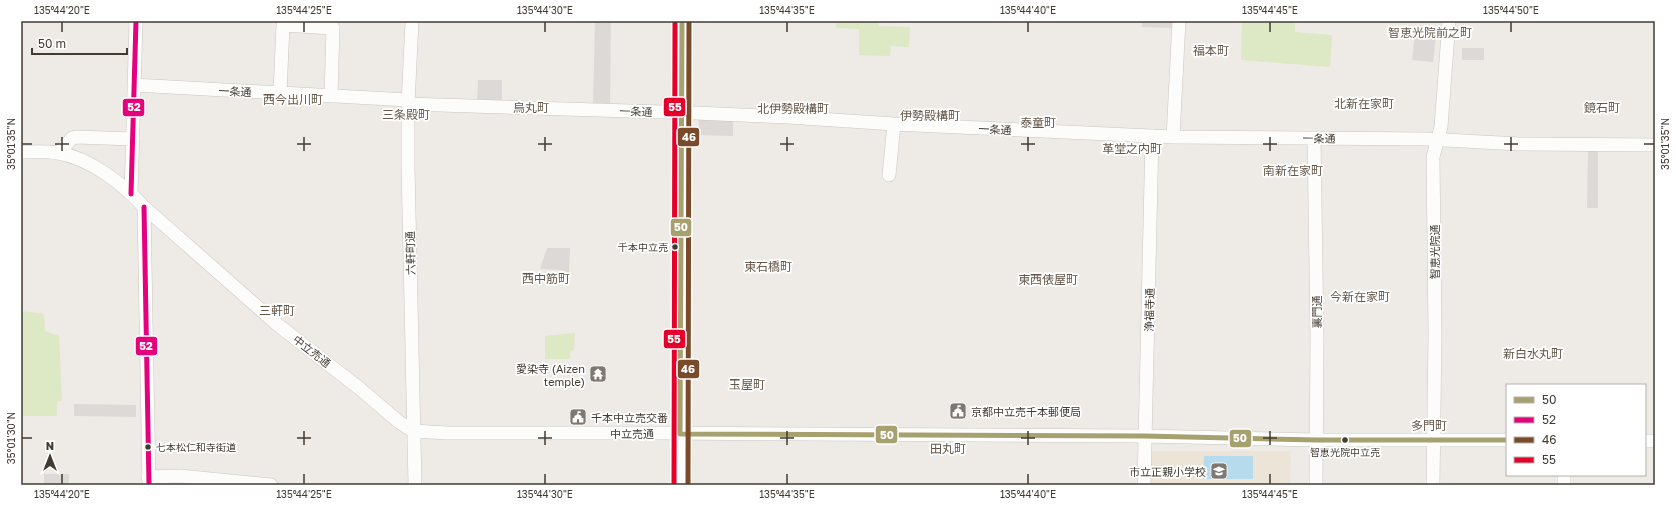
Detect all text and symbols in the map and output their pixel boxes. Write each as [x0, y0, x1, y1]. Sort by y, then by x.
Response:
text: 135°44'20"E [34, 4, 90, 16]
text: 135°44'25"E [276, 4, 332, 16]
text: 135°44'30"E [517, 4, 573, 16]
text: 135°44'35"E [759, 4, 815, 16]
text: 135°44'40"E [1000, 4, 1056, 16]
text: 135°44'45"E [1242, 4, 1298, 16]
text: 135°44'50"E [1483, 4, 1539, 16]
district label: 智恵光院前之町 [1388, 25, 1472, 40]
scale bar [32, 30, 127, 56]
text: 50 m [38, 36, 66, 51]
district label: 福本町 [1193, 43, 1229, 58]
street label: 一条通 [218, 84, 252, 98]
district label: 西今出川町 [263, 92, 323, 107]
district label: 北新在家町 [1334, 96, 1394, 111]
line badge: 55 [663, 97, 686, 117]
line badge: 52 [122, 98, 145, 117]
text: 52 [127, 100, 141, 113]
district label: 烏丸町 [513, 100, 549, 115]
text: 55 [668, 100, 682, 113]
district label: 鏡石町 [1584, 100, 1620, 115]
district label: 北伊勢殿構町 [757, 101, 829, 116]
street label: 一条通 [619, 104, 653, 118]
district label: 三条殿町 [382, 107, 430, 122]
district label: 伊勢殿構町 [900, 108, 960, 123]
district label: 泰童町 [1020, 115, 1056, 130]
text: 35°01'35"N [5, 118, 17, 170]
text: 35°01'35"N [1659, 118, 1671, 170]
street label: 一条通 [978, 122, 1012, 136]
line badge: 46 [677, 127, 700, 147]
text: 46 [682, 130, 696, 143]
street label: 一条通 [1302, 131, 1336, 145]
district label: 革堂之内町 [1102, 141, 1162, 156]
district label: 南新在家町 [1263, 163, 1323, 178]
line badge: 50 [670, 218, 692, 237]
text: 50 [674, 220, 688, 233]
street label: 智恵光院通 [1428, 225, 1441, 280]
street label: 六軒町通 [403, 231, 417, 275]
place label: 千本中立売 [618, 241, 668, 253]
marker: 千本中立売 [670, 242, 680, 252]
district label: 東石橋町 [744, 259, 792, 274]
district label: 西中筋町 [522, 271, 570, 286]
district label: 東西俵屋町 [1018, 272, 1078, 287]
street label: 浄福寺通 [1142, 288, 1156, 332]
district label: 今新在家町 [1330, 289, 1390, 304]
street label: 裏門通 [1310, 296, 1323, 329]
district label: 三軒町 [259, 303, 295, 318]
line badge: 55 [663, 329, 686, 349]
street label: 中立売通 [291, 332, 333, 370]
text: 55 [667, 332, 681, 345]
line badge: 52 [135, 336, 158, 356]
text: 52 [139, 339, 153, 352]
district label: 新白水丸町 [1503, 346, 1563, 361]
line badge: 46 [677, 359, 700, 379]
place label: 愛染寺 (Aizen temple) [516, 362, 585, 388]
text: 46 [681, 362, 695, 375]
temple icon: 愛染寺 (Aizen temple) [588, 364, 608, 384]
district label: 玉屋町 [729, 377, 765, 392]
legend [1506, 384, 1646, 476]
text: 50 [1542, 392, 1556, 407]
public building icon: 京都中立売千本郵便局 [948, 401, 968, 421]
place label: 京都中立売千本郵便局 [971, 405, 1081, 418]
public building icon: 千本中立売交番 [568, 407, 588, 427]
place label: 千本中立売交番 [591, 411, 668, 424]
text: 35°01'30"N [5, 412, 17, 464]
text: 52 [1542, 412, 1556, 427]
district label: 多門町 [1411, 418, 1447, 433]
line badge: 50 [875, 425, 898, 444]
street label: 中立売通 [610, 427, 654, 440]
text: 50 [880, 428, 894, 441]
line badge: 50 [1229, 429, 1252, 448]
text: 50 [1233, 431, 1247, 444]
text: 46 [1542, 432, 1557, 447]
marker: 智恵光院中立売 [1340, 435, 1350, 445]
north arrow [30, 436, 70, 476]
text: N [46, 439, 54, 452]
place label: 七本松仁和寺街道 [156, 441, 236, 453]
district label: 田丸町 [930, 441, 966, 456]
marker: 七本松仁和寺街道 [143, 442, 153, 452]
place label: 智恵光院中立売 [1310, 446, 1380, 458]
text: 55 [1542, 452, 1556, 467]
school or university icon: 市立正親小学校 [1209, 461, 1229, 481]
place label: 市立正親小学校 [1129, 465, 1206, 478]
text: 135°44'20"E [34, 488, 90, 500]
text: 135°44'25"E [276, 488, 332, 500]
text: 135°44'30"E [517, 488, 573, 500]
text: 135°44'35"E [759, 488, 815, 500]
text: 135°44'40"E [1000, 488, 1056, 500]
text: 135°44'45"E [1242, 488, 1298, 500]

